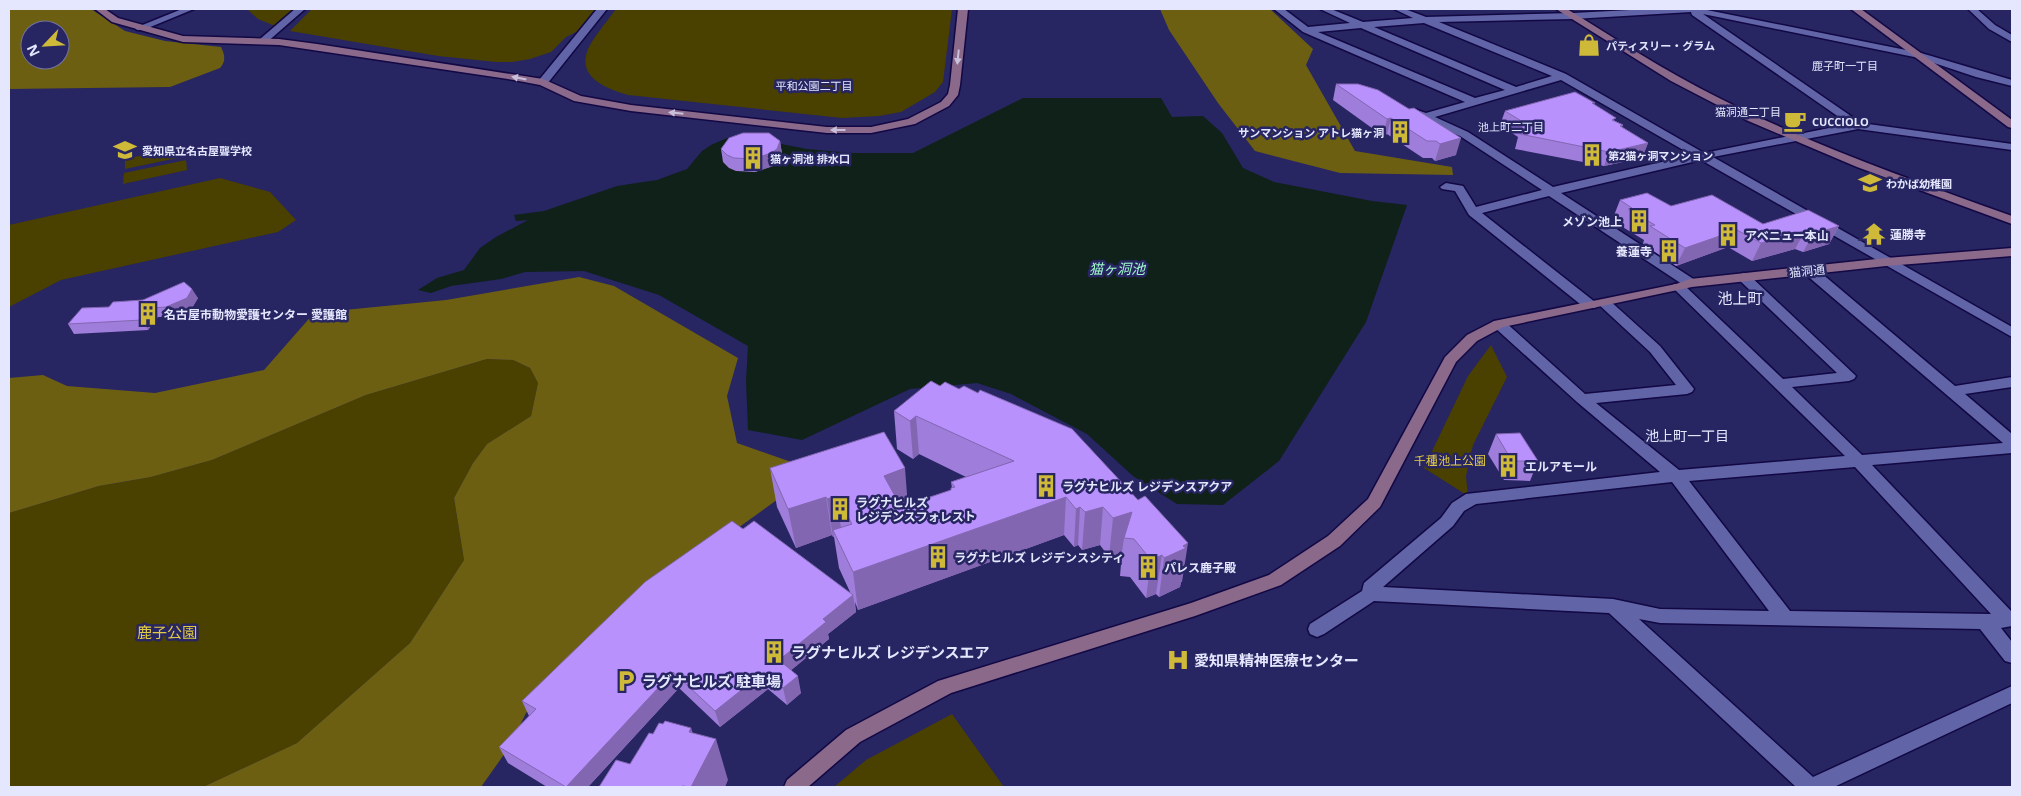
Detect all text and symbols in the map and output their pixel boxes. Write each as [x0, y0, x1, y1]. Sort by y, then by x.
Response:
north arrow [20, 20, 70, 70]
shop icon: パティスリー・グラム [1576, 32, 1602, 58]
place label: パティスリー・グラム [1606, 38, 1715, 53]
text: N [22, 42, 44, 60]
one-way arrow [954, 50, 962, 66]
district label: 鹿子町一丁目 [1812, 58, 1878, 73]
one-way arrow [510, 73, 526, 81]
district label: 平和公園二丁目 [776, 78, 853, 93]
district label: 猫洞通二丁目 [1715, 104, 1781, 119]
cafe icon: CUCCIOLO [1782, 108, 1808, 134]
one-way arrow [668, 109, 684, 117]
place label: CUCCIOLO [1812, 114, 1869, 129]
building icon: サンマンション アトレ猫ヶ洞 [1387, 119, 1413, 145]
district label: 池上町二丁目 [1478, 119, 1544, 134]
place label: サンマンション アトレ猫ヶ洞 [1238, 125, 1384, 140]
one-way arrow [829, 126, 845, 134]
school or university icon: 愛知県立名古屋聾学校 [112, 137, 138, 163]
building icon: 第2猫ヶ洞マンション [1579, 142, 1605, 168]
place label: 愛知県立名古屋聾学校 [142, 143, 252, 158]
building icon: 猫ヶ洞池 排水口 [740, 145, 766, 171]
place label: 第2猫ヶ洞マンション [1608, 148, 1713, 163]
place label: 猫ヶ洞池 排水口 [770, 151, 850, 166]
school or university icon: わかば幼稚園 [1857, 170, 1883, 196]
place label: わかば幼稚園 [1886, 176, 1952, 191]
building icon: メゾン池上 [1626, 208, 1652, 234]
place label: メゾン池上 [1562, 213, 1622, 230]
temple icon: 蓮勝寺 [1861, 221, 1887, 247]
building icon: アベニュー本山 [1715, 222, 1741, 248]
place label: 蓮勝寺 [1890, 226, 1926, 243]
place label: アベニュー本山 [1745, 227, 1829, 244]
building icon: 養蓮寺 [1656, 238, 1682, 264]
place label: 養蓮寺 [1616, 243, 1652, 260]
water label: 猫ヶ洞池 [1089, 259, 1147, 278]
street label: 猫洞通 [1788, 261, 1826, 281]
district label: 池上町 [1717, 288, 1763, 308]
building icon: 名古屋市動物愛護センター 愛護館 [135, 301, 161, 327]
place label: 名古屋市動物愛護センター 愛護館 [164, 306, 347, 323]
district label: 池上町一丁目 [1645, 426, 1729, 445]
park label: 千種池上公園 [1414, 452, 1486, 469]
building icon: エルアモール [1495, 453, 1521, 479]
place label: エルアモール [1525, 458, 1597, 475]
building icon: ラグナヒルズ レジデンスアクア [1033, 473, 1059, 499]
place label: ラグナヒルズ レジデンスアクア [1062, 478, 1232, 495]
place label: ラグナヒルズ レジデンスフォレスト [856, 494, 976, 525]
building icon: ラグナヒルズ レジデンスフォレスト [827, 496, 853, 522]
building icon: ラグナヒルズ レジデンスシティ [925, 544, 951, 570]
place label: ラグナヒルズ レジデンスシティ [954, 549, 1124, 566]
building icon: パレス鹿子殿 [1135, 554, 1161, 580]
place label: パレス鹿子殿 [1164, 559, 1236, 576]
park label: 鹿子公園 [137, 622, 197, 642]
building icon: ラグナヒルズ レジデンスエア [761, 639, 787, 665]
place label: ラグナヒルズ レジデンスエア [791, 642, 990, 662]
hospital icon: 愛知県精神医療センター [1165, 647, 1191, 673]
place label: 愛知県精神医療センター [1194, 650, 1359, 670]
parking icon: ラグナヒルズ 駐車場 [613, 668, 639, 694]
place label: ラグナヒルズ 駐車場 [642, 671, 781, 691]

